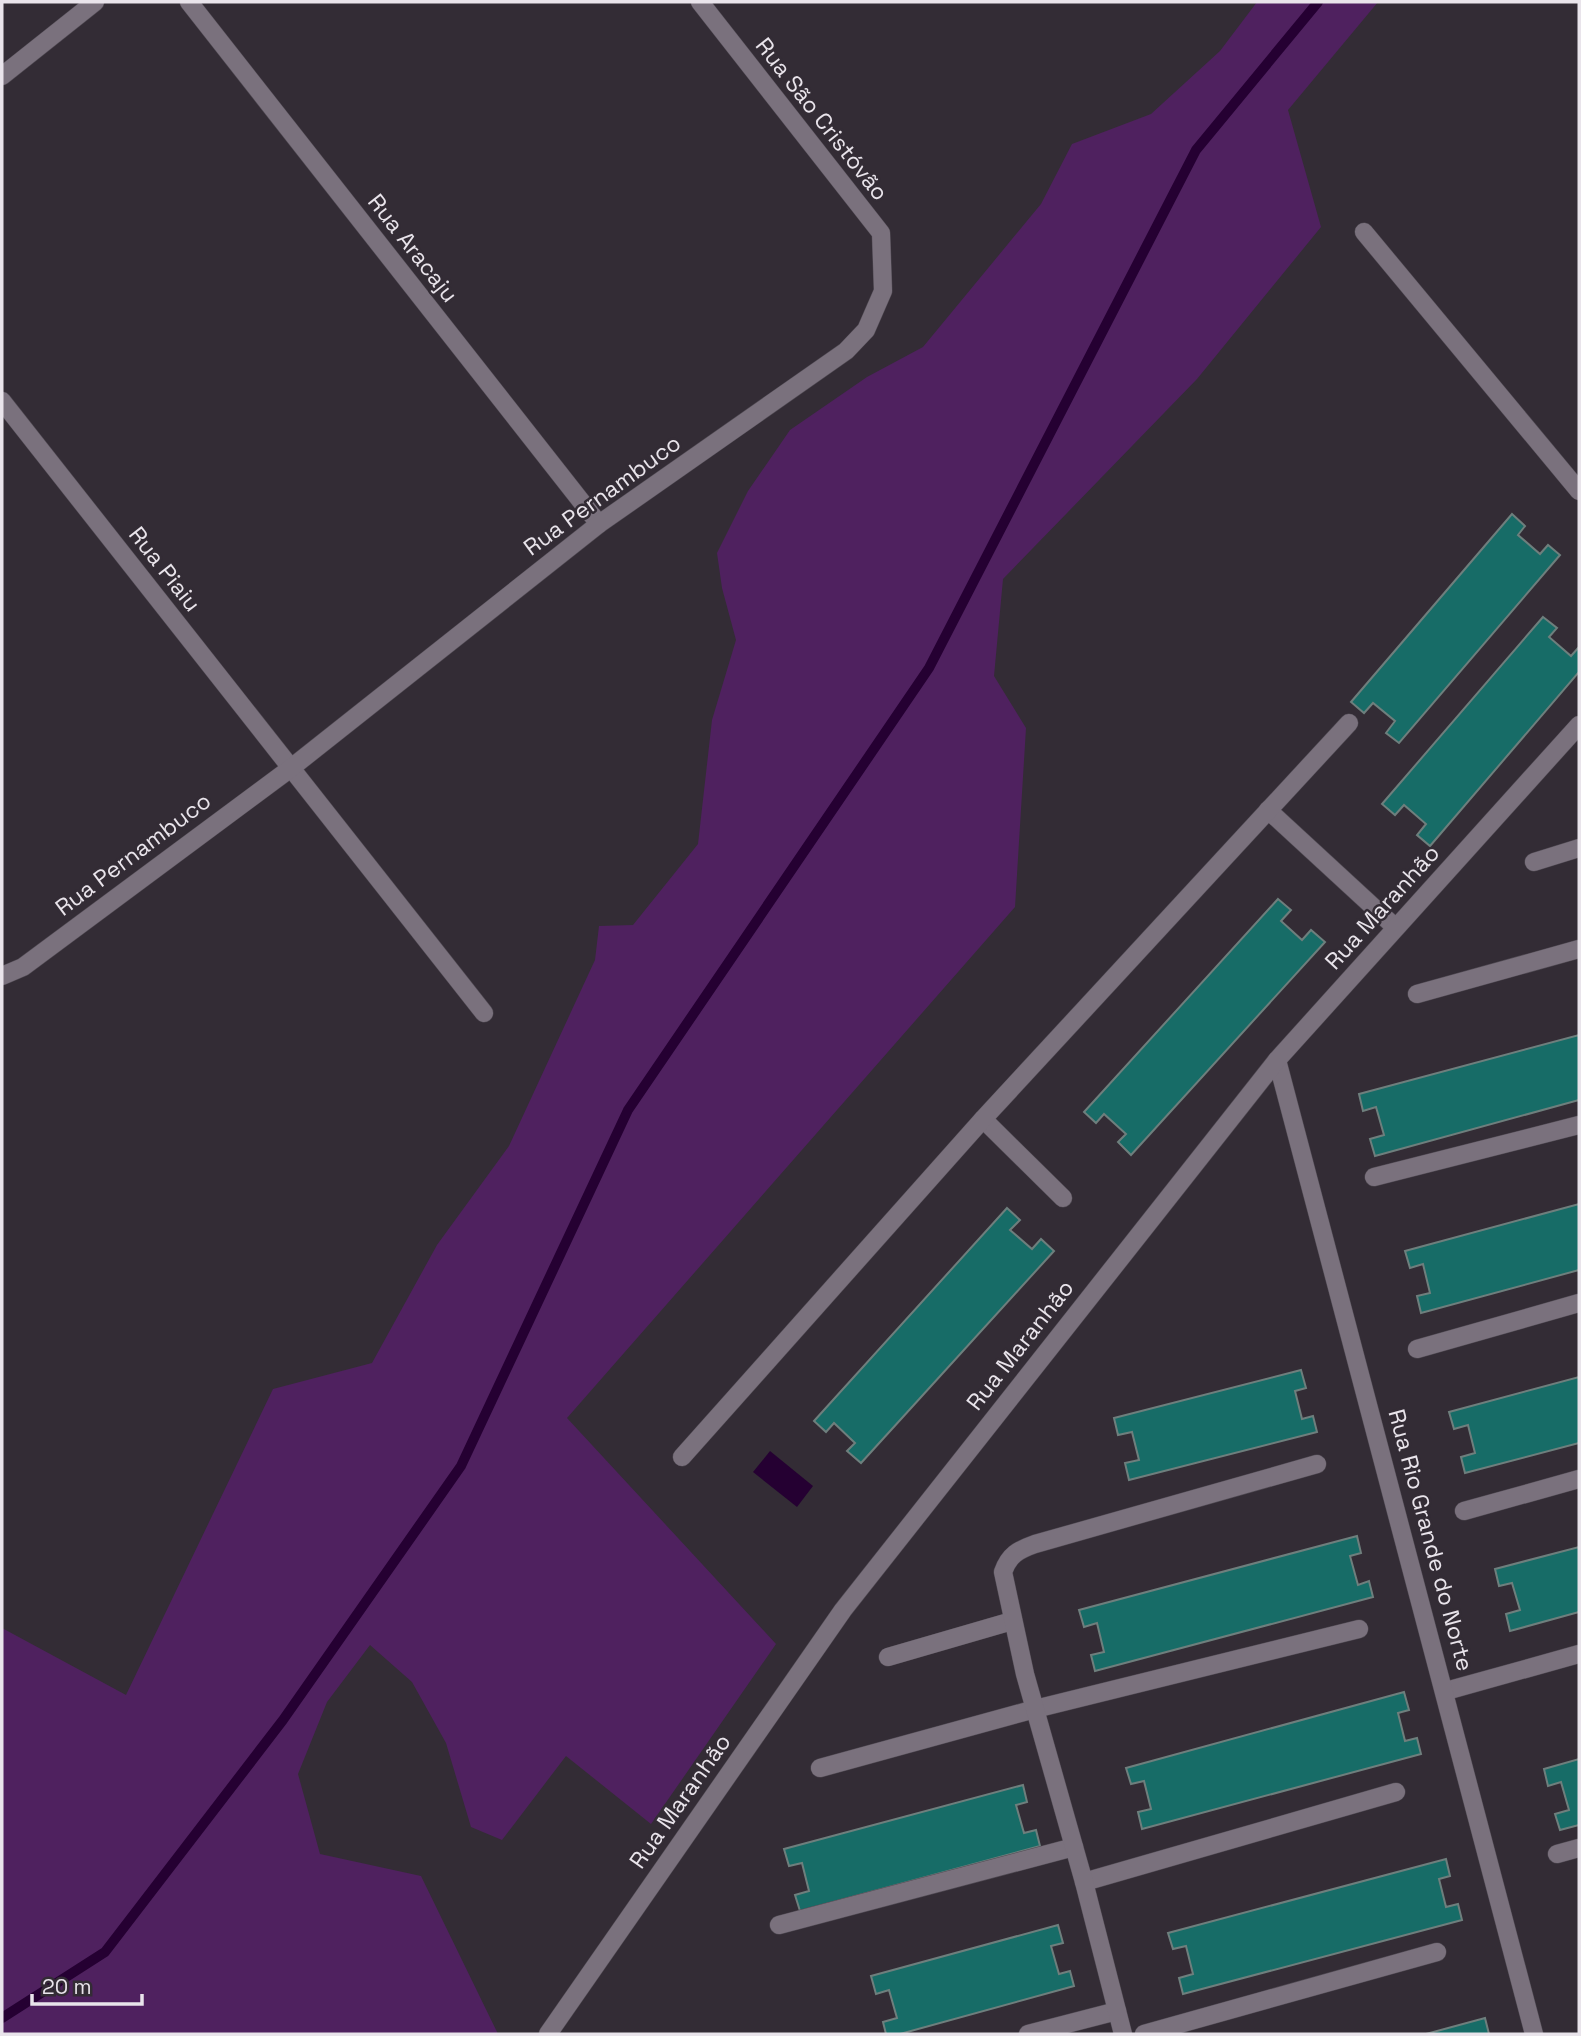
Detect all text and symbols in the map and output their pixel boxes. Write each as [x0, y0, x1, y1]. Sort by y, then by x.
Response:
street label: Rua São Cristóvão [749, 31, 895, 207]
street label: Rua Aracaju [361, 188, 465, 308]
street label: Rua Pernambuco [517, 428, 687, 562]
street label: Rua Piaiu [122, 520, 208, 618]
street label: Rua Pernambuco [49, 786, 217, 922]
street label: Rua Maranhão [1318, 838, 1446, 976]
street label: Rua Maranhão [960, 1274, 1080, 1416]
street label: Rua Rio Grande do Norte [1382, 1406, 1480, 1674]
street label: Rua Maranhão [622, 1728, 738, 1874]
scale bar [32, 1962, 142, 2006]
text: 20 m [42, 1973, 92, 2000]

